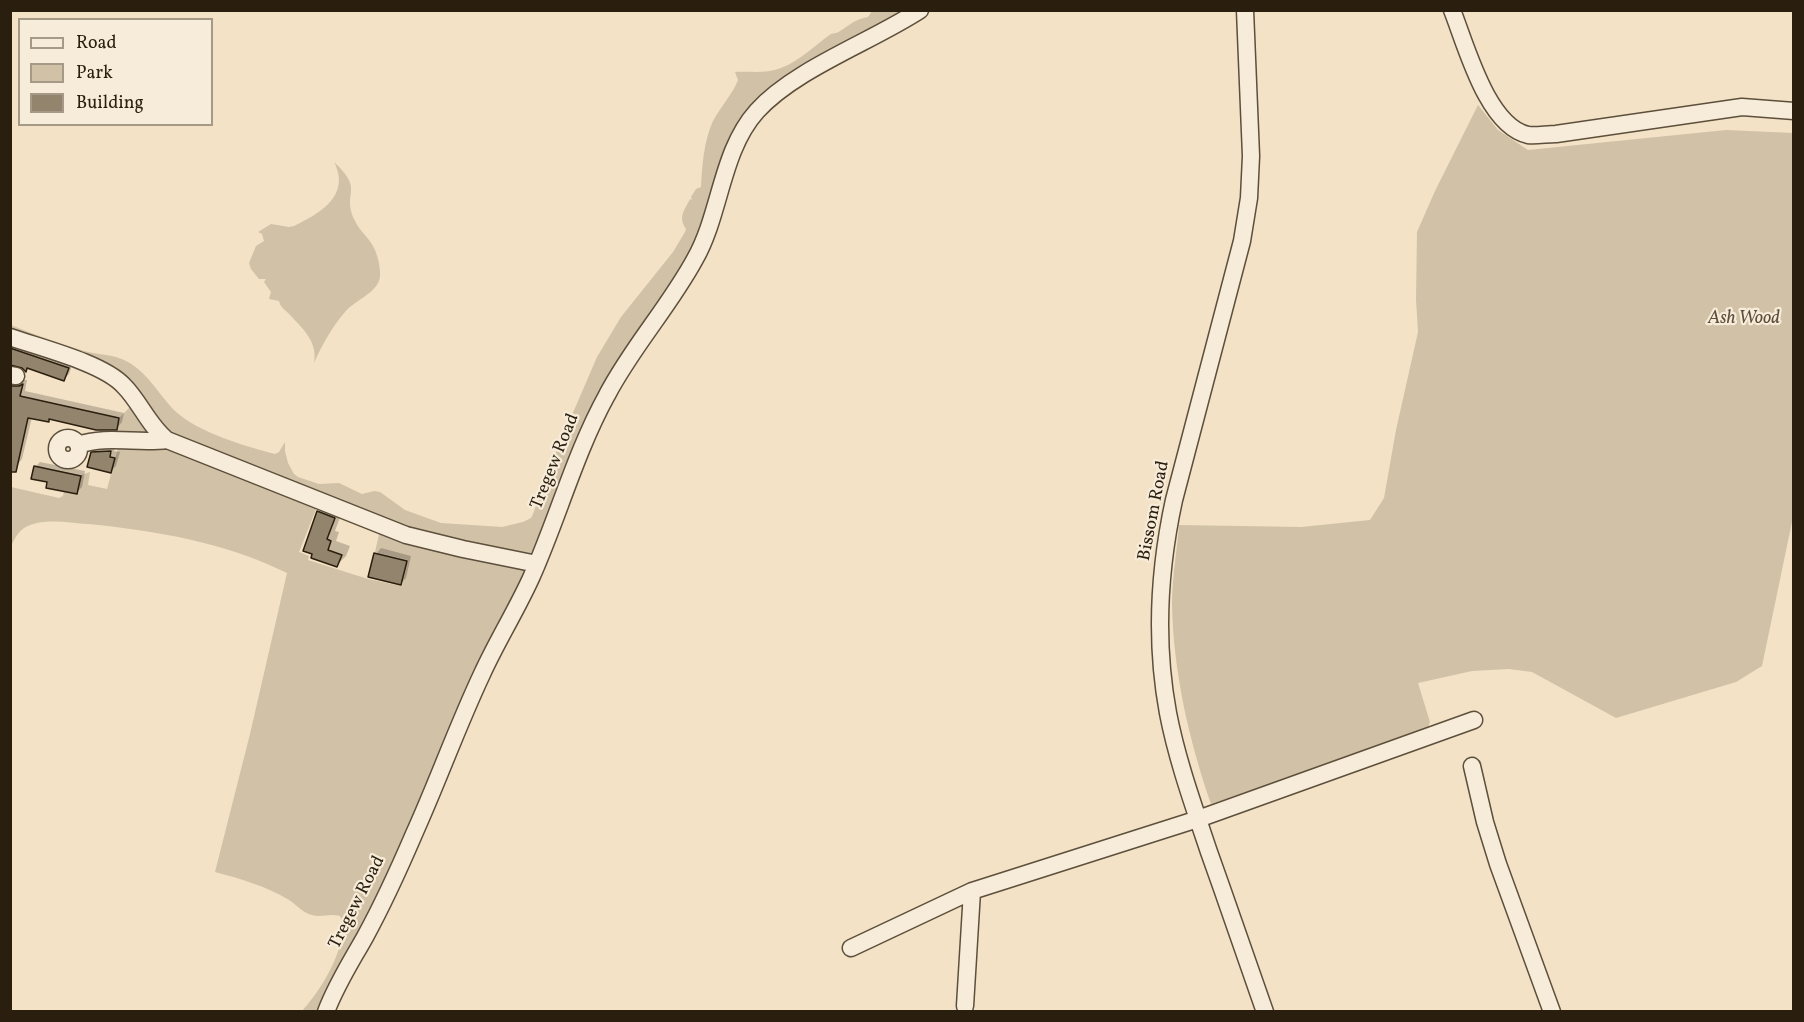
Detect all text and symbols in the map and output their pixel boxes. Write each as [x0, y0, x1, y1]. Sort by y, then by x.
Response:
legend [18, 18, 213, 126]
text: Road [76, 31, 117, 56]
text: Park [76, 61, 113, 86]
text: Building [76, 91, 144, 116]
park label: Ash Wood [1708, 309, 1780, 331]
street label: Tregew Road [527, 411, 585, 513]
street label: Bissom Road [1135, 459, 1175, 563]
street label: Tregew Road [325, 853, 391, 953]

